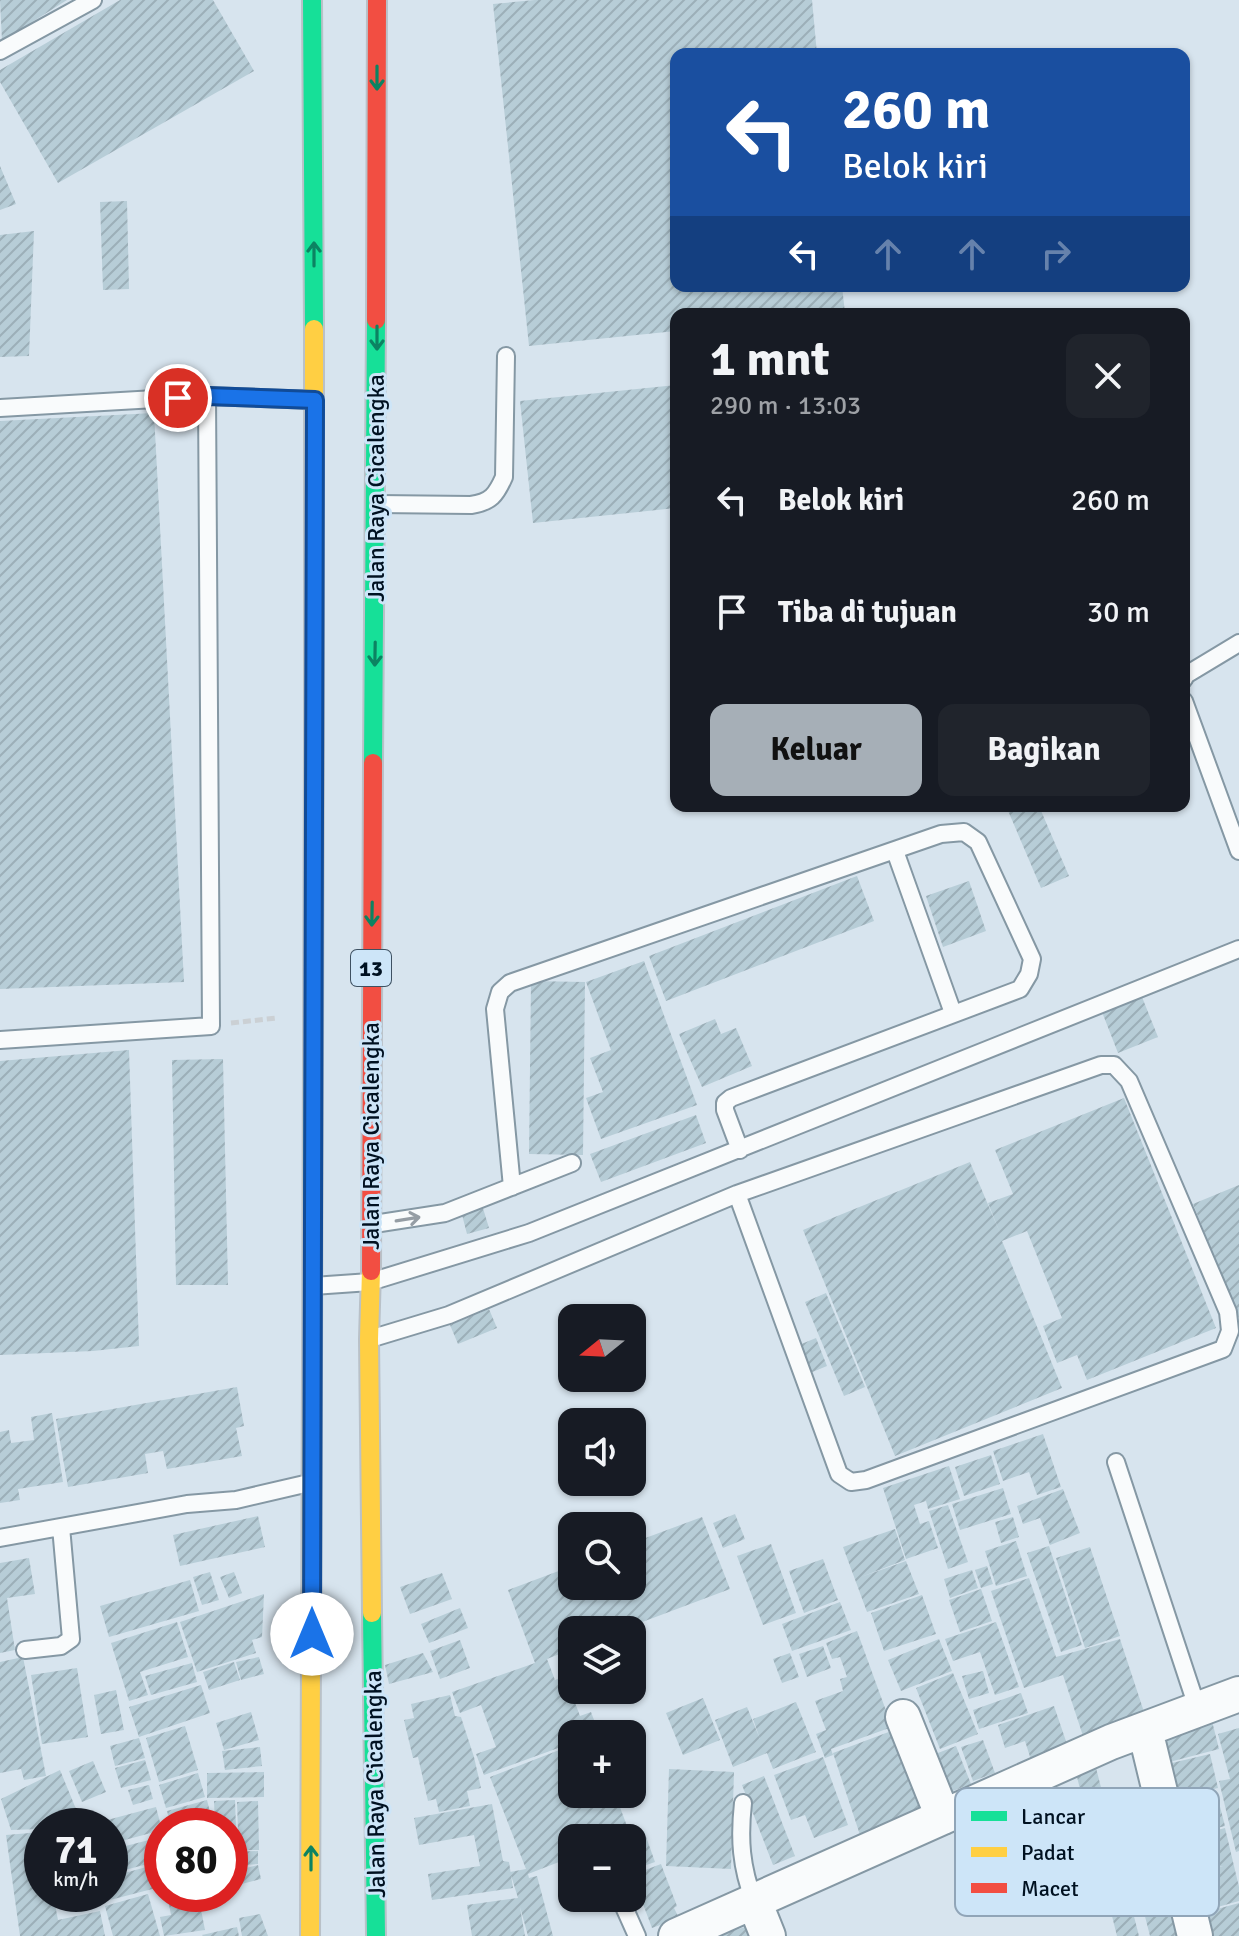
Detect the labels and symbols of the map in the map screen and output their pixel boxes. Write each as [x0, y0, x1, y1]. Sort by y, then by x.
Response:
one-way arrow [369, 64, 385, 91]
one-way arrow [306, 241, 322, 268]
one-way arrow [369, 324, 385, 351]
pin [144, 364, 212, 432]
street label: Jalan Raya Cicalengka [361, 374, 391, 602]
one-way arrow [367, 640, 382, 667]
one-way arrow [364, 900, 379, 927]
road number: 13 [351, 950, 391, 986]
street label: Jalan Raya Cicalengka [356, 1022, 386, 1250]
one-way arrow [395, 1211, 421, 1226]
north arrow [558, 1304, 646, 1392]
position arrow [270, 1592, 354, 1676]
street label: Jalan Raya Cicalengka [358, 1670, 392, 1898]
legend [955, 1788, 1219, 1916]
text: Lancar [1021, 1803, 1085, 1830]
speed limit sign: 80 [144, 1808, 248, 1912]
text: Padat [1021, 1839, 1075, 1866]
one-way arrow [303, 1845, 319, 1872]
text: Macet [1021, 1875, 1079, 1902]

